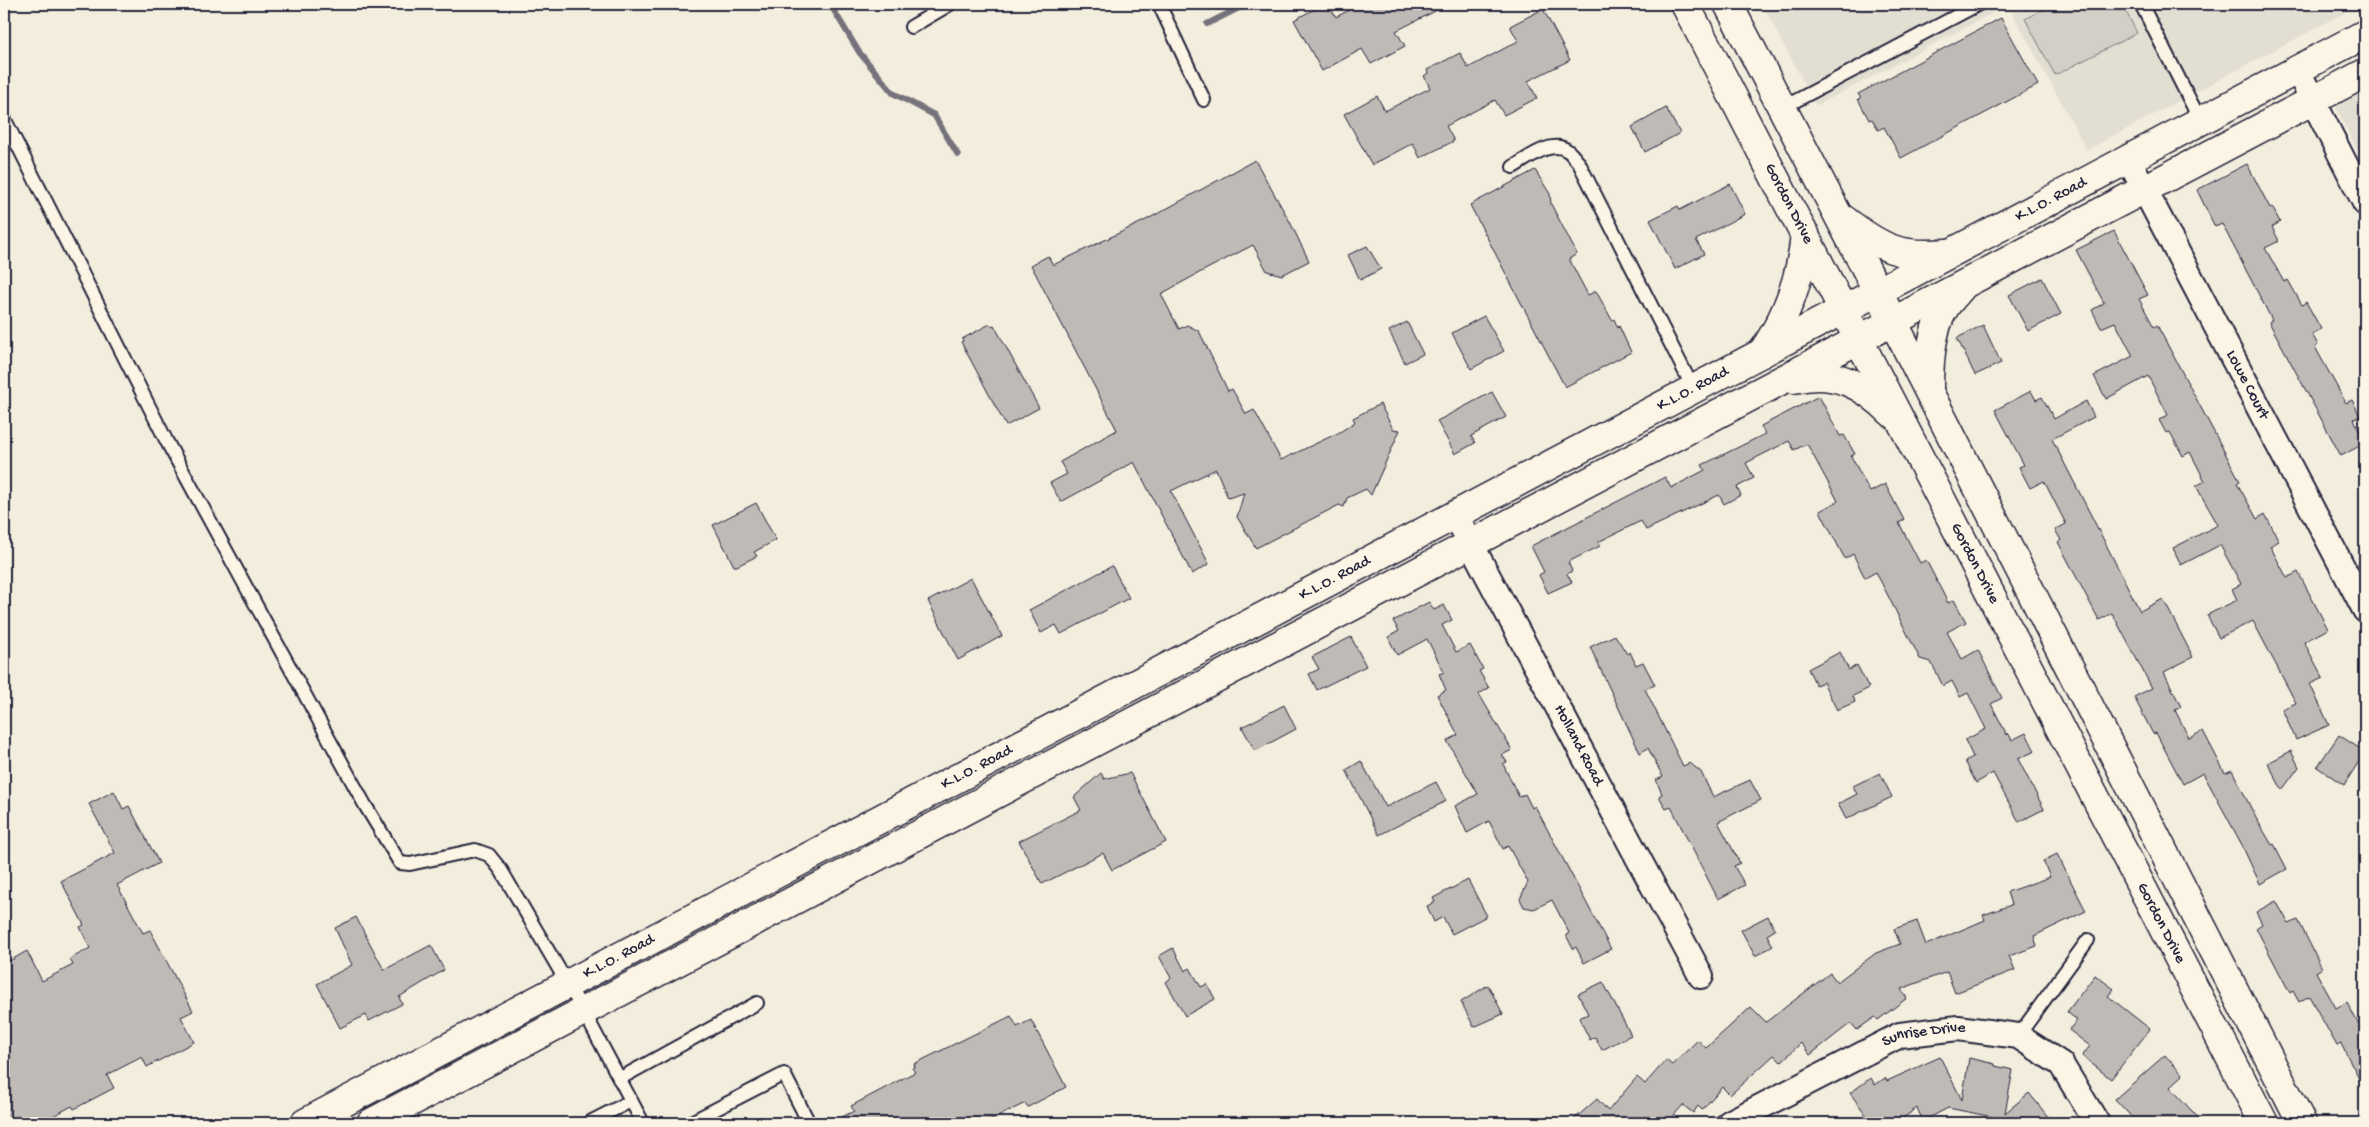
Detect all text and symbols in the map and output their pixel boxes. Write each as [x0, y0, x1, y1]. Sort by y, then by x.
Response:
street label: Gordon Drive [1760, 160, 1817, 248]
street label: K.L.O. Road [2012, 173, 2091, 227]
street label: Lowe Court [2221, 347, 2274, 424]
street label: K.L.O. Road [1654, 362, 1733, 416]
street label: Gordon Drive [1946, 520, 2004, 608]
street label: K.L.O. Road [1296, 551, 1375, 605]
street label: Holland Road [1549, 702, 1608, 791]
street label: K.L.O. Road [938, 740, 1017, 794]
street label: Gordon Drive [2132, 880, 2190, 967]
street label: K.L.O. Road [580, 930, 659, 984]
street label: Sunrise Drive [1879, 1018, 1967, 1052]

